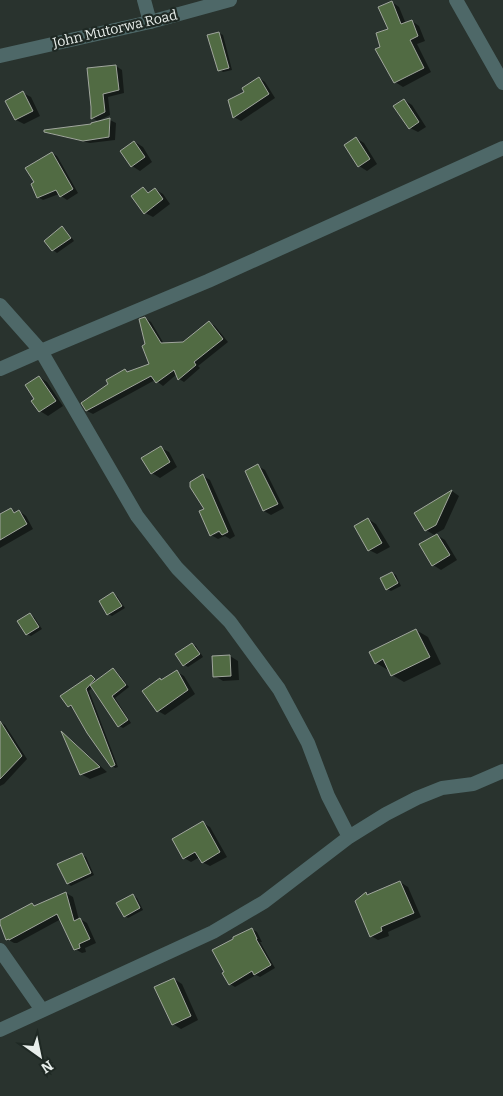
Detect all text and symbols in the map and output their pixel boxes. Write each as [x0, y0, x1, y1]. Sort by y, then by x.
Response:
street label: John Mutorwa Road [50, 6, 179, 52]
north arrow [15, 1031, 65, 1081]
text: N [37, 1056, 56, 1077]

